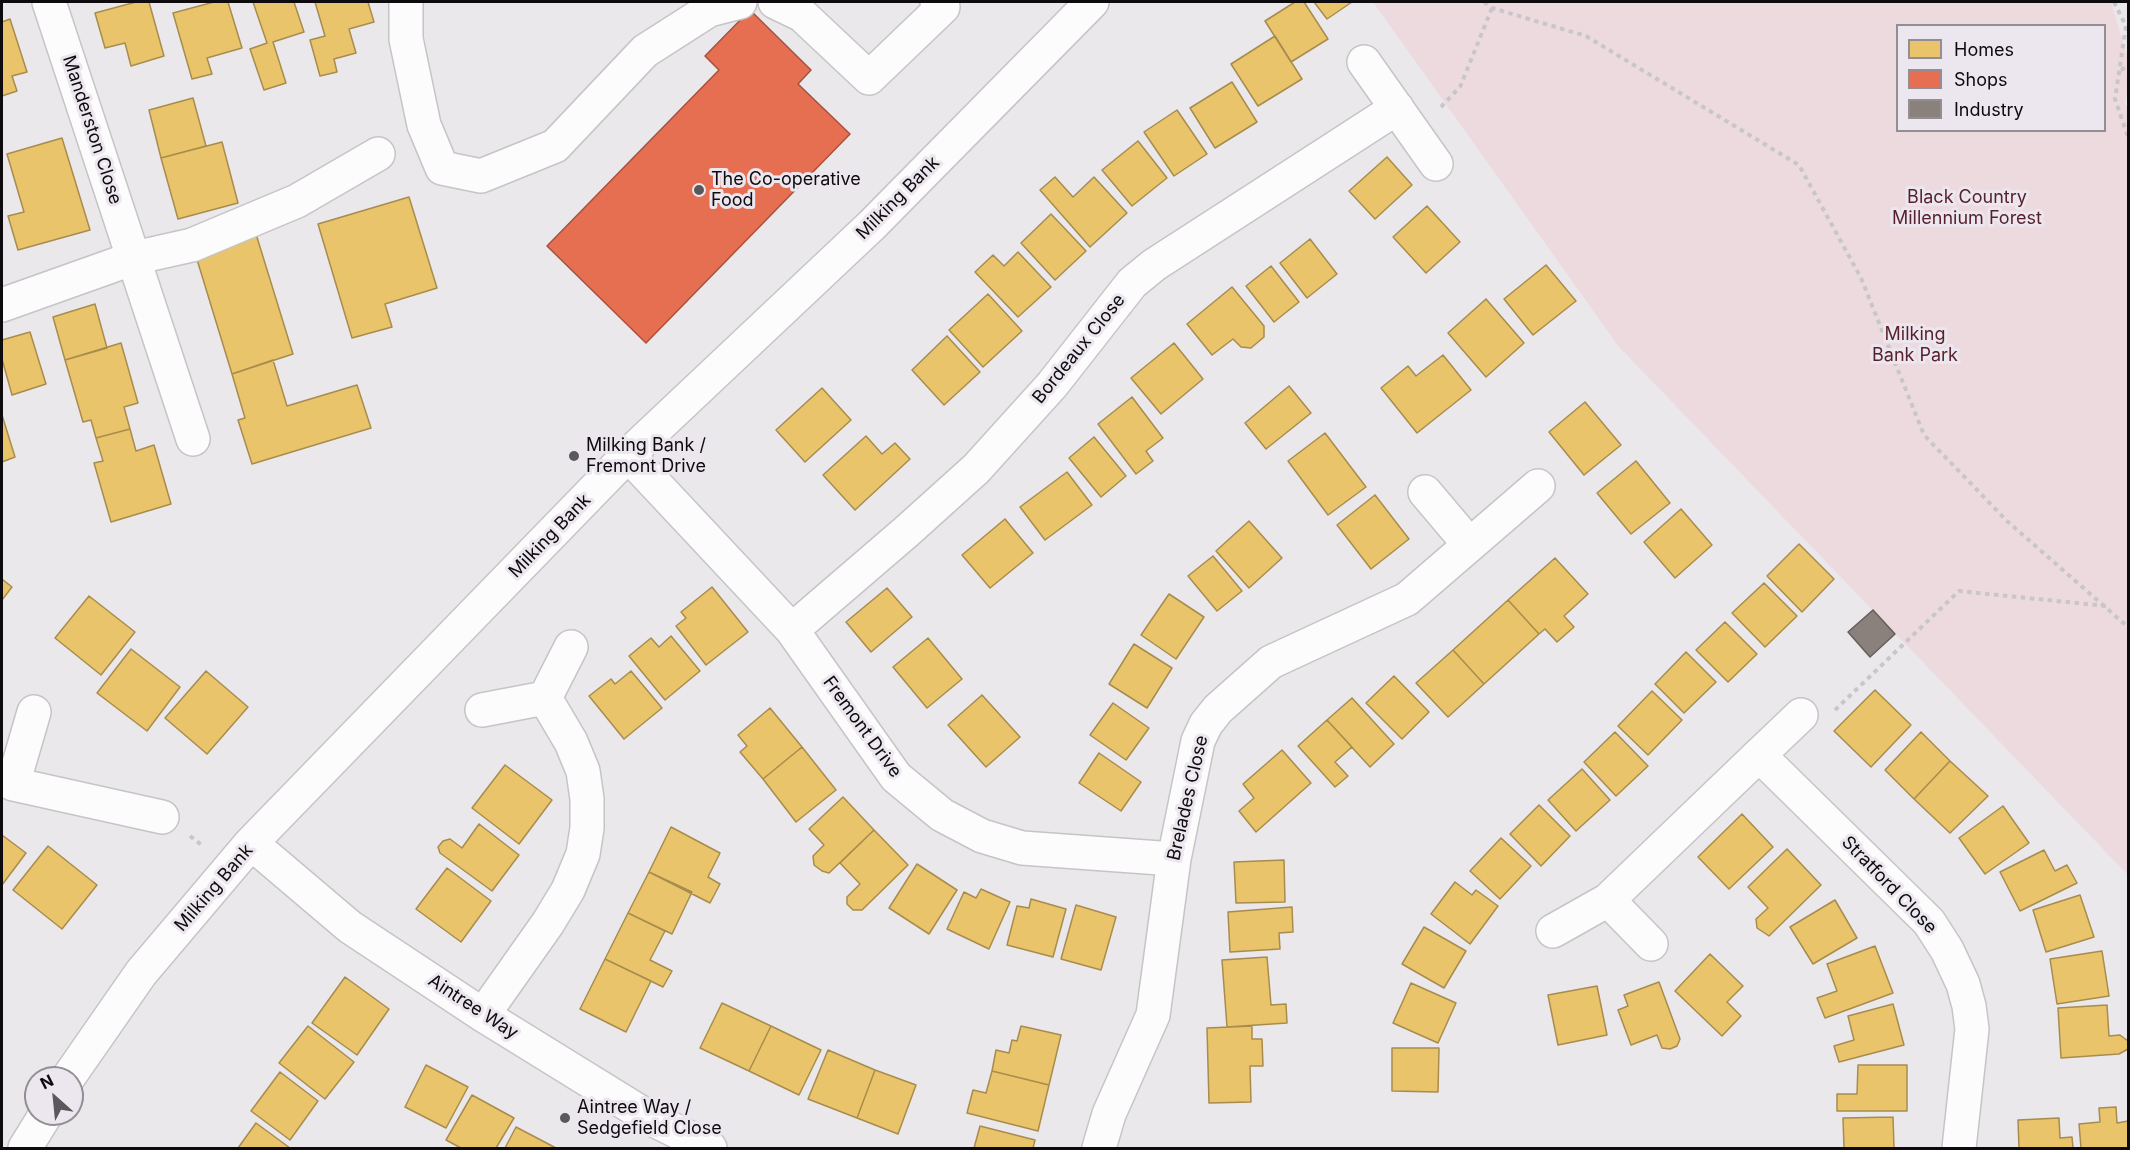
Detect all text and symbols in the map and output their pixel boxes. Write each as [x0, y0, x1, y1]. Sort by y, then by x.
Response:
legend [1896, 24, 2106, 132]
text: Homes [1954, 39, 2014, 60]
street label: Manderston Close [58, 53, 126, 207]
text: Shops [1954, 69, 2008, 90]
text: Industry [1954, 99, 2024, 120]
street label: Milking Bank [852, 152, 944, 244]
place label: The Co-operative Food [711, 169, 861, 212]
marker: The Co-operative Food [692, 183, 706, 197]
park label: Black Country Millennium Forest [1892, 187, 2042, 230]
street label: Bordeaux Close [1028, 290, 1130, 408]
park label: Milking Bank Park [1872, 324, 1958, 366]
place label: Milking Bank / Fremont Drive [586, 435, 706, 478]
marker: Milking Bank / Fremont Drive [567, 449, 581, 463]
street label: Milking Bank [505, 490, 595, 582]
street label: Fremont Drive [818, 672, 906, 782]
street label: Brelades Close [1163, 733, 1213, 863]
street label: Stratford Close [1837, 832, 1941, 938]
street label: Milking Bank [170, 840, 258, 936]
street label: Aintree Way [424, 970, 522, 1044]
north arrow [24, 1066, 84, 1126]
text: N [37, 1070, 57, 1093]
place label: Aintree Way / Sedgefield Close [577, 1097, 722, 1140]
marker: Aintree Way / Sedgefield Close [558, 1111, 572, 1125]

